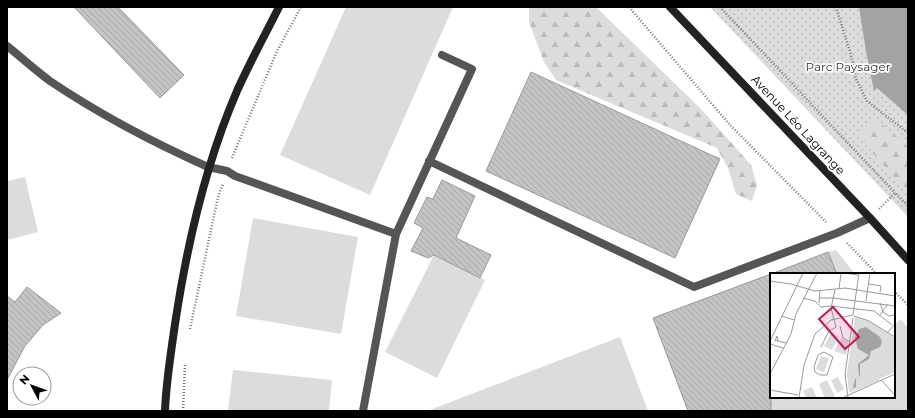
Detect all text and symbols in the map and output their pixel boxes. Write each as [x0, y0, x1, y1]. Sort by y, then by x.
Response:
park label: Parc Paysager [805, 59, 891, 74]
street label: Avenue Léo Lagrange [748, 72, 848, 178]
inset map [770, 273, 895, 398]
north arrow [12, 366, 52, 406]
text: N [16, 371, 33, 387]

